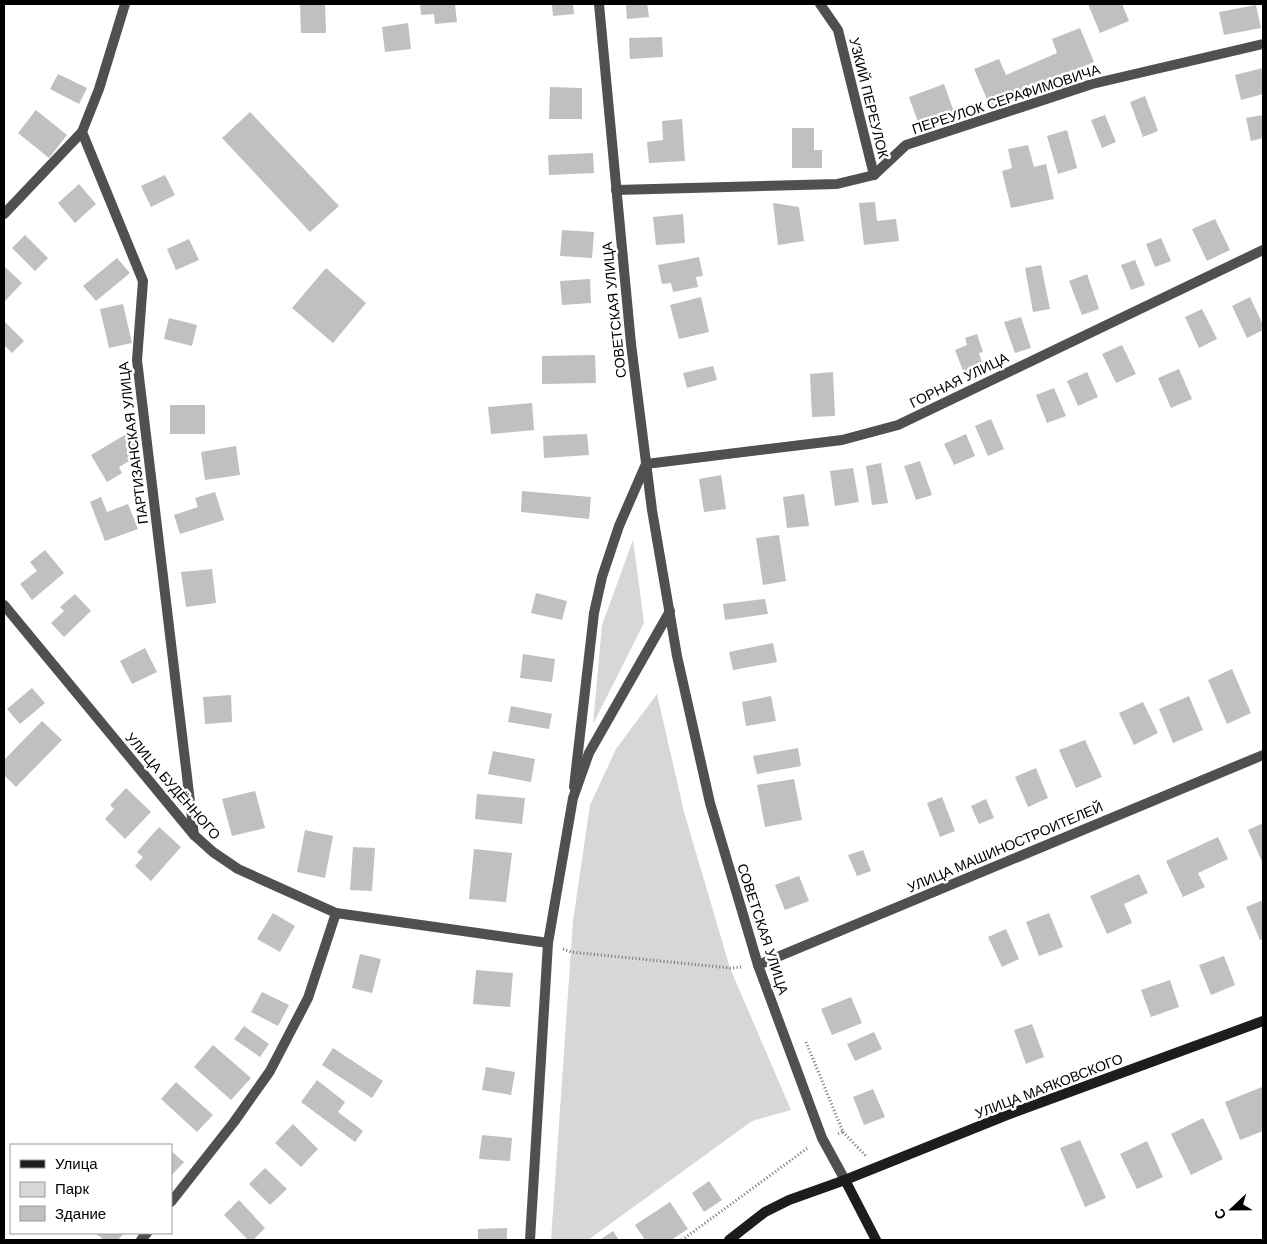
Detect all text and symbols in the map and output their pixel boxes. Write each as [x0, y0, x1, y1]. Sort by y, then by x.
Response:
street label: УЗКИЙ ПЕРЕУЛОК [846, 36, 893, 161]
street label: ПЕРЕУЛОК СЕРАФИМОВИЧА [910, 61, 1103, 137]
street label: СОВЕТСКАЯ УЛИЦА [599, 240, 629, 379]
street label: ГОРНАЯ УЛИЦА [907, 349, 1012, 411]
street label: ПАРТИЗАНСКАЯ УЛИЦА [115, 360, 151, 525]
street label: УЛИЦА БУДЁННОГО [122, 729, 224, 843]
street label: УЛИЦА МАШИНОСТРОИТЕЛЕЙ [904, 798, 1105, 896]
street label: СОВЕТСКАЯ УЛИЦА [734, 861, 792, 997]
street label: УЛИЦА МАЯКОВСКОГО [973, 1050, 1125, 1122]
legend [10, 1144, 172, 1234]
text: Улица [55, 1155, 98, 1172]
text: Парк [55, 1180, 89, 1197]
north arrow [1207, 1184, 1257, 1234]
text: Здание [55, 1205, 106, 1222]
text: С [1211, 1206, 1229, 1222]

